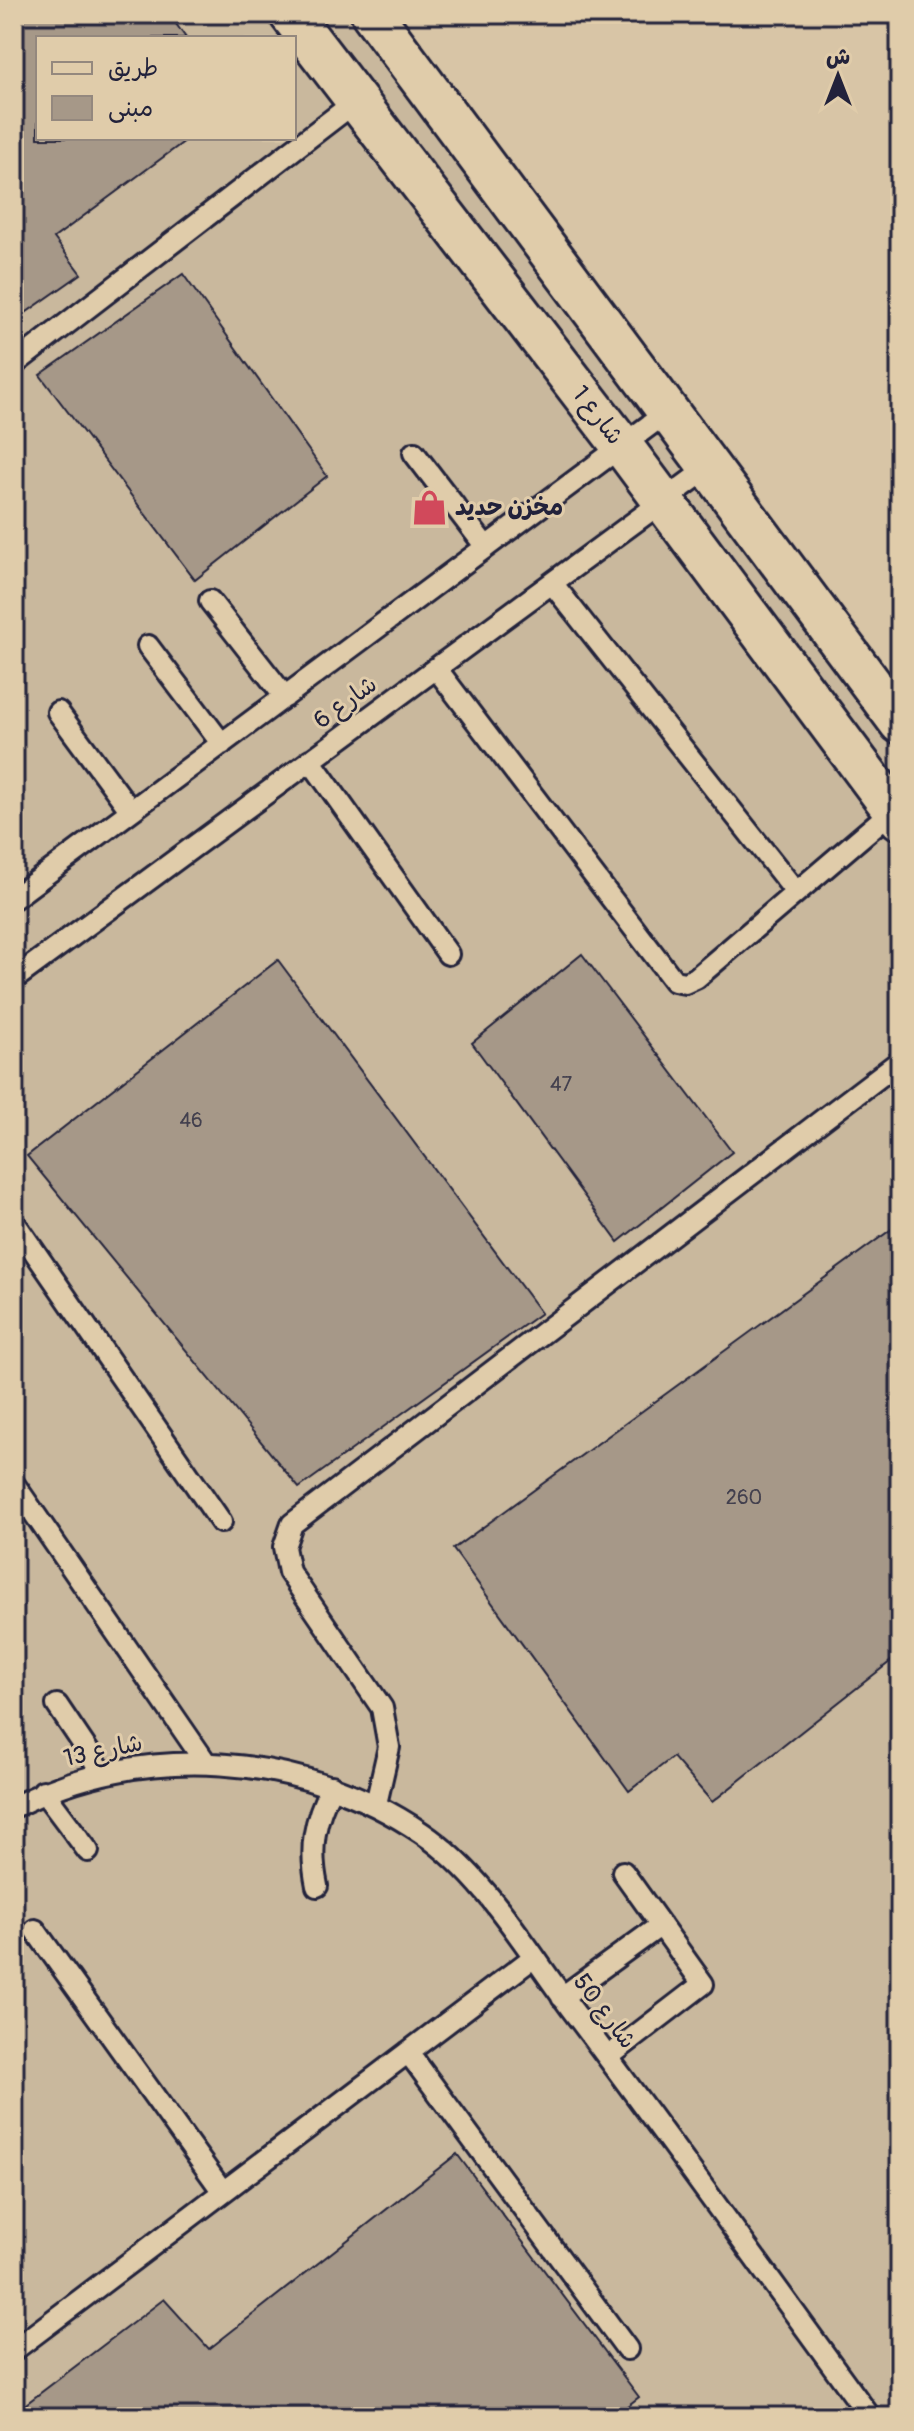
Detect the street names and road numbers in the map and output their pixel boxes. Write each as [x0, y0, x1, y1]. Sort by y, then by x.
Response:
street label: شارع 1 [564, 380, 630, 452]
street label: شارع 6 [308, 670, 384, 737]
street label: شارع 13 [61, 1728, 146, 1775]
street label: شارع 50 [565, 1968, 642, 2056]

